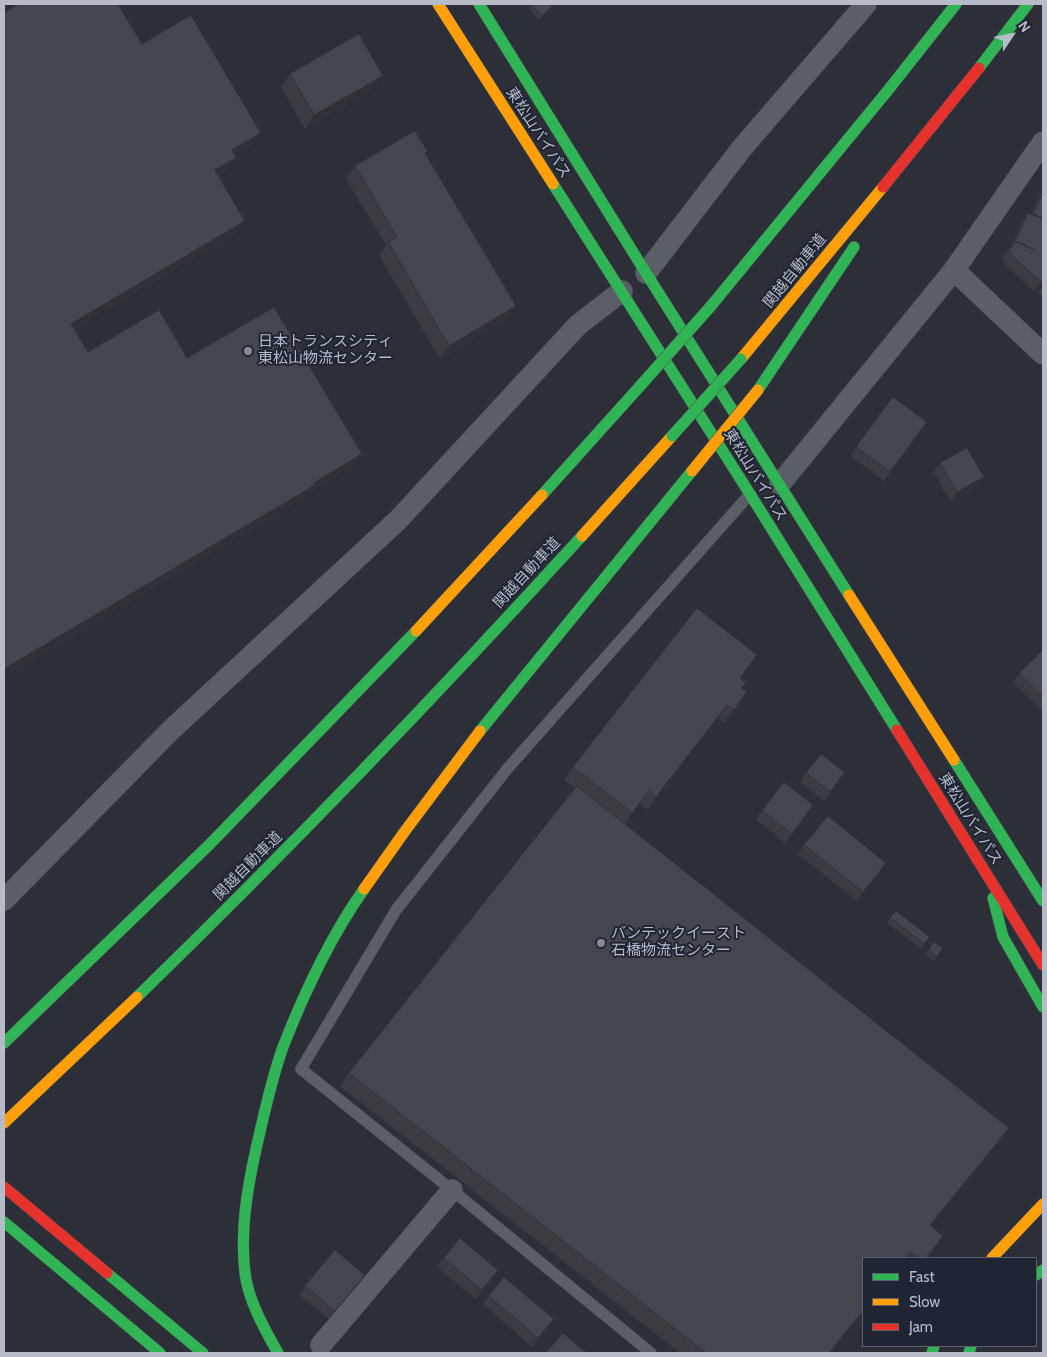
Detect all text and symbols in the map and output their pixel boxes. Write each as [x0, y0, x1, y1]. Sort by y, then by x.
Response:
north arrow [987, 10, 1037, 60]
text: N [1014, 17, 1035, 36]
street label: 東松山バイパス [502, 84, 574, 182]
street label: 関越自動車道 [760, 230, 830, 312]
place label: 日本トランスシティ 東松山物流センター [258, 333, 393, 368]
marker: 日本トランスシティ 東松山物流センター [242, 345, 254, 357]
street label: 東松山バイパス [720, 426, 790, 524]
street label: 関越自動車道 [490, 534, 564, 612]
street label: 東松山バイパス [935, 770, 1005, 868]
street label: 関越自動車道 [210, 828, 286, 904]
place label: バンテックイースト 石橋物流センター [611, 925, 746, 960]
marker: バンテックイースト 石橋物流センター [595, 937, 607, 949]
legend [862, 1257, 1037, 1347]
text: Fast [909, 1268, 934, 1286]
text: Slow [909, 1293, 940, 1311]
text: Jam [909, 1318, 933, 1336]

